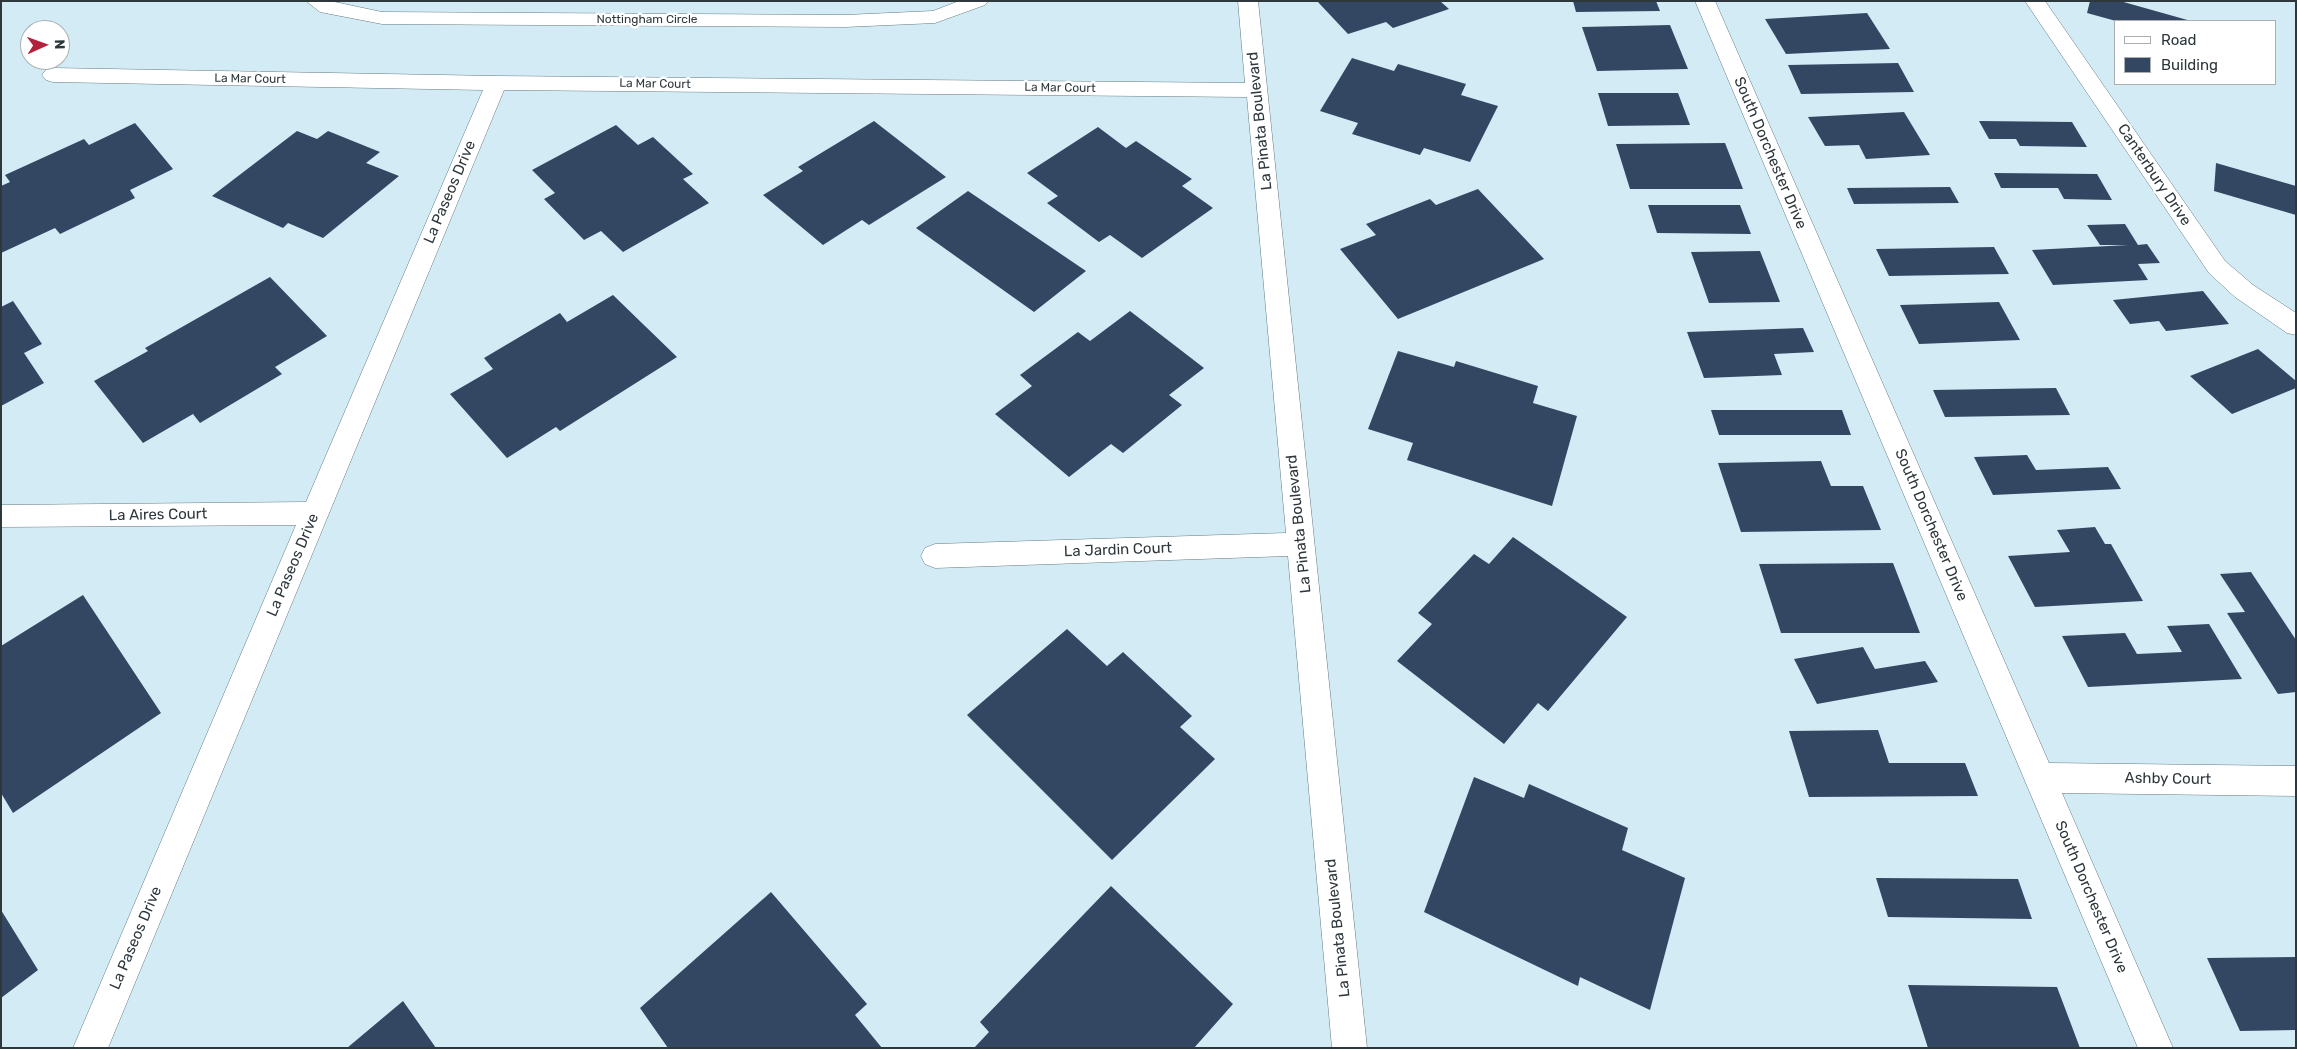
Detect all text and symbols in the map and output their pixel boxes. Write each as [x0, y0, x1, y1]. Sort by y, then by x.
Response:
street label: Nottingham Circle [596, 13, 698, 27]
north arrow [20, 20, 70, 70]
legend [2114, 20, 2277, 85]
text: Road [2161, 31, 2197, 49]
text: N [51, 39, 68, 50]
street label: La Pinata Boulevard [1244, 51, 1276, 191]
text: Building [2161, 56, 2218, 74]
street label: La Mar Court [214, 71, 286, 87]
street label: South Dorchester Drive [1730, 74, 1810, 232]
street label: La Mar Court [619, 76, 691, 92]
street label: La Mar Court [1024, 80, 1096, 96]
street label: Canterbury Drive [2113, 121, 2195, 229]
street label: La Paseos Drive [420, 138, 480, 246]
street label: South Dorchester Drive [1891, 446, 1971, 604]
street label: La Pinata Boulevard [1283, 454, 1315, 594]
street label: La Aires Court [109, 505, 207, 525]
street label: La Paseos Drive [263, 511, 323, 619]
street label: La Jardin Court [1064, 539, 1172, 561]
street label: Ashby Court [2125, 769, 2211, 789]
street label: South Dorchester Drive [2051, 818, 2131, 976]
street label: La Pinata Boulevard [1322, 858, 1354, 998]
street label: La Paseos Drive [106, 884, 166, 992]

